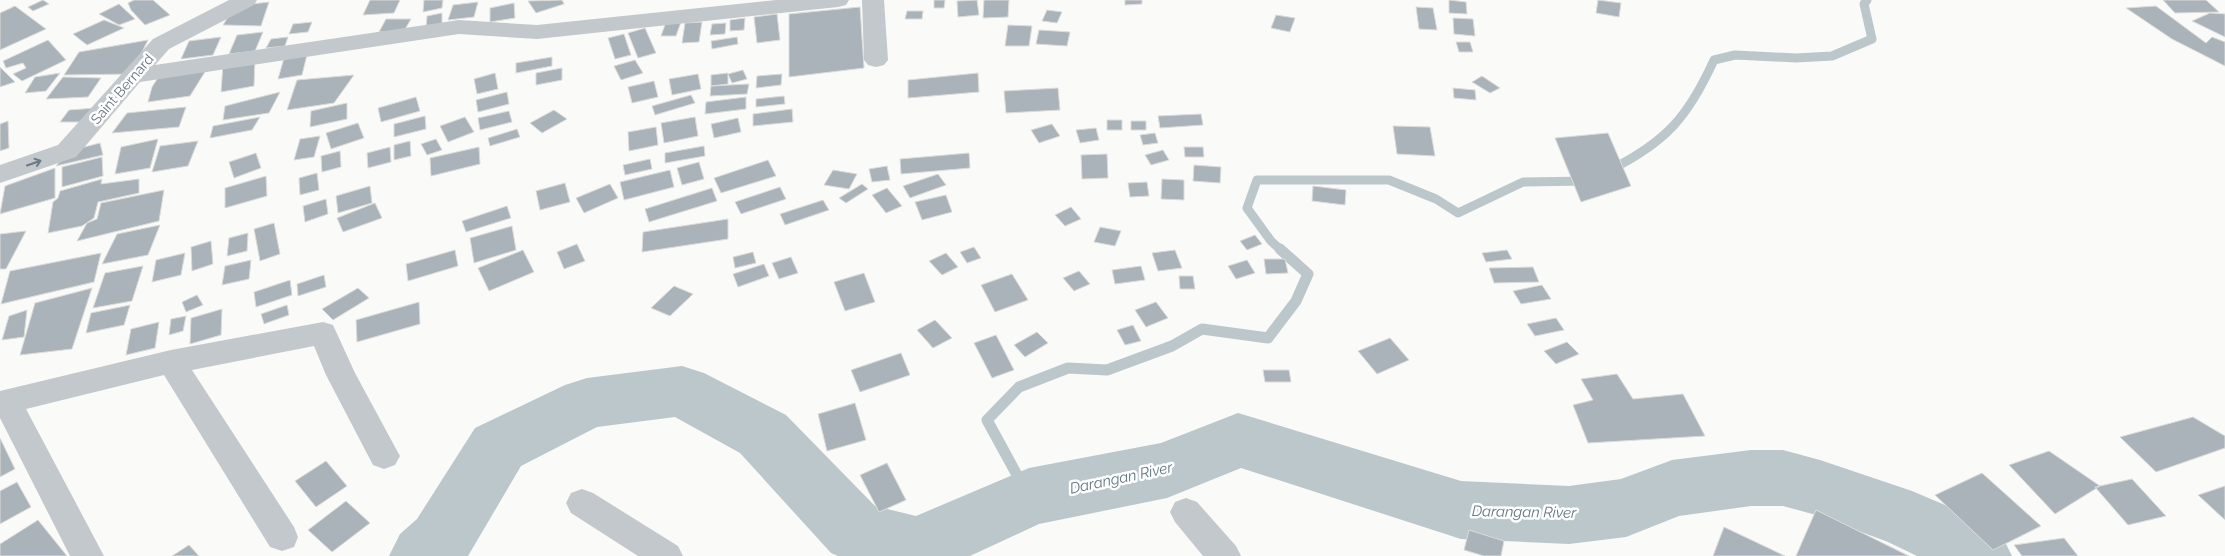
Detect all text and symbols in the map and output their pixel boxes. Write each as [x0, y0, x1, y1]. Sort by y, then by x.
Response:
street label: Saint Bernard [87, 51, 157, 127]
one-way arrow [25, 158, 41, 167]
water label: Darangan River [1068, 458, 1175, 498]
water label: Darangan River [1472, 502, 1577, 522]

